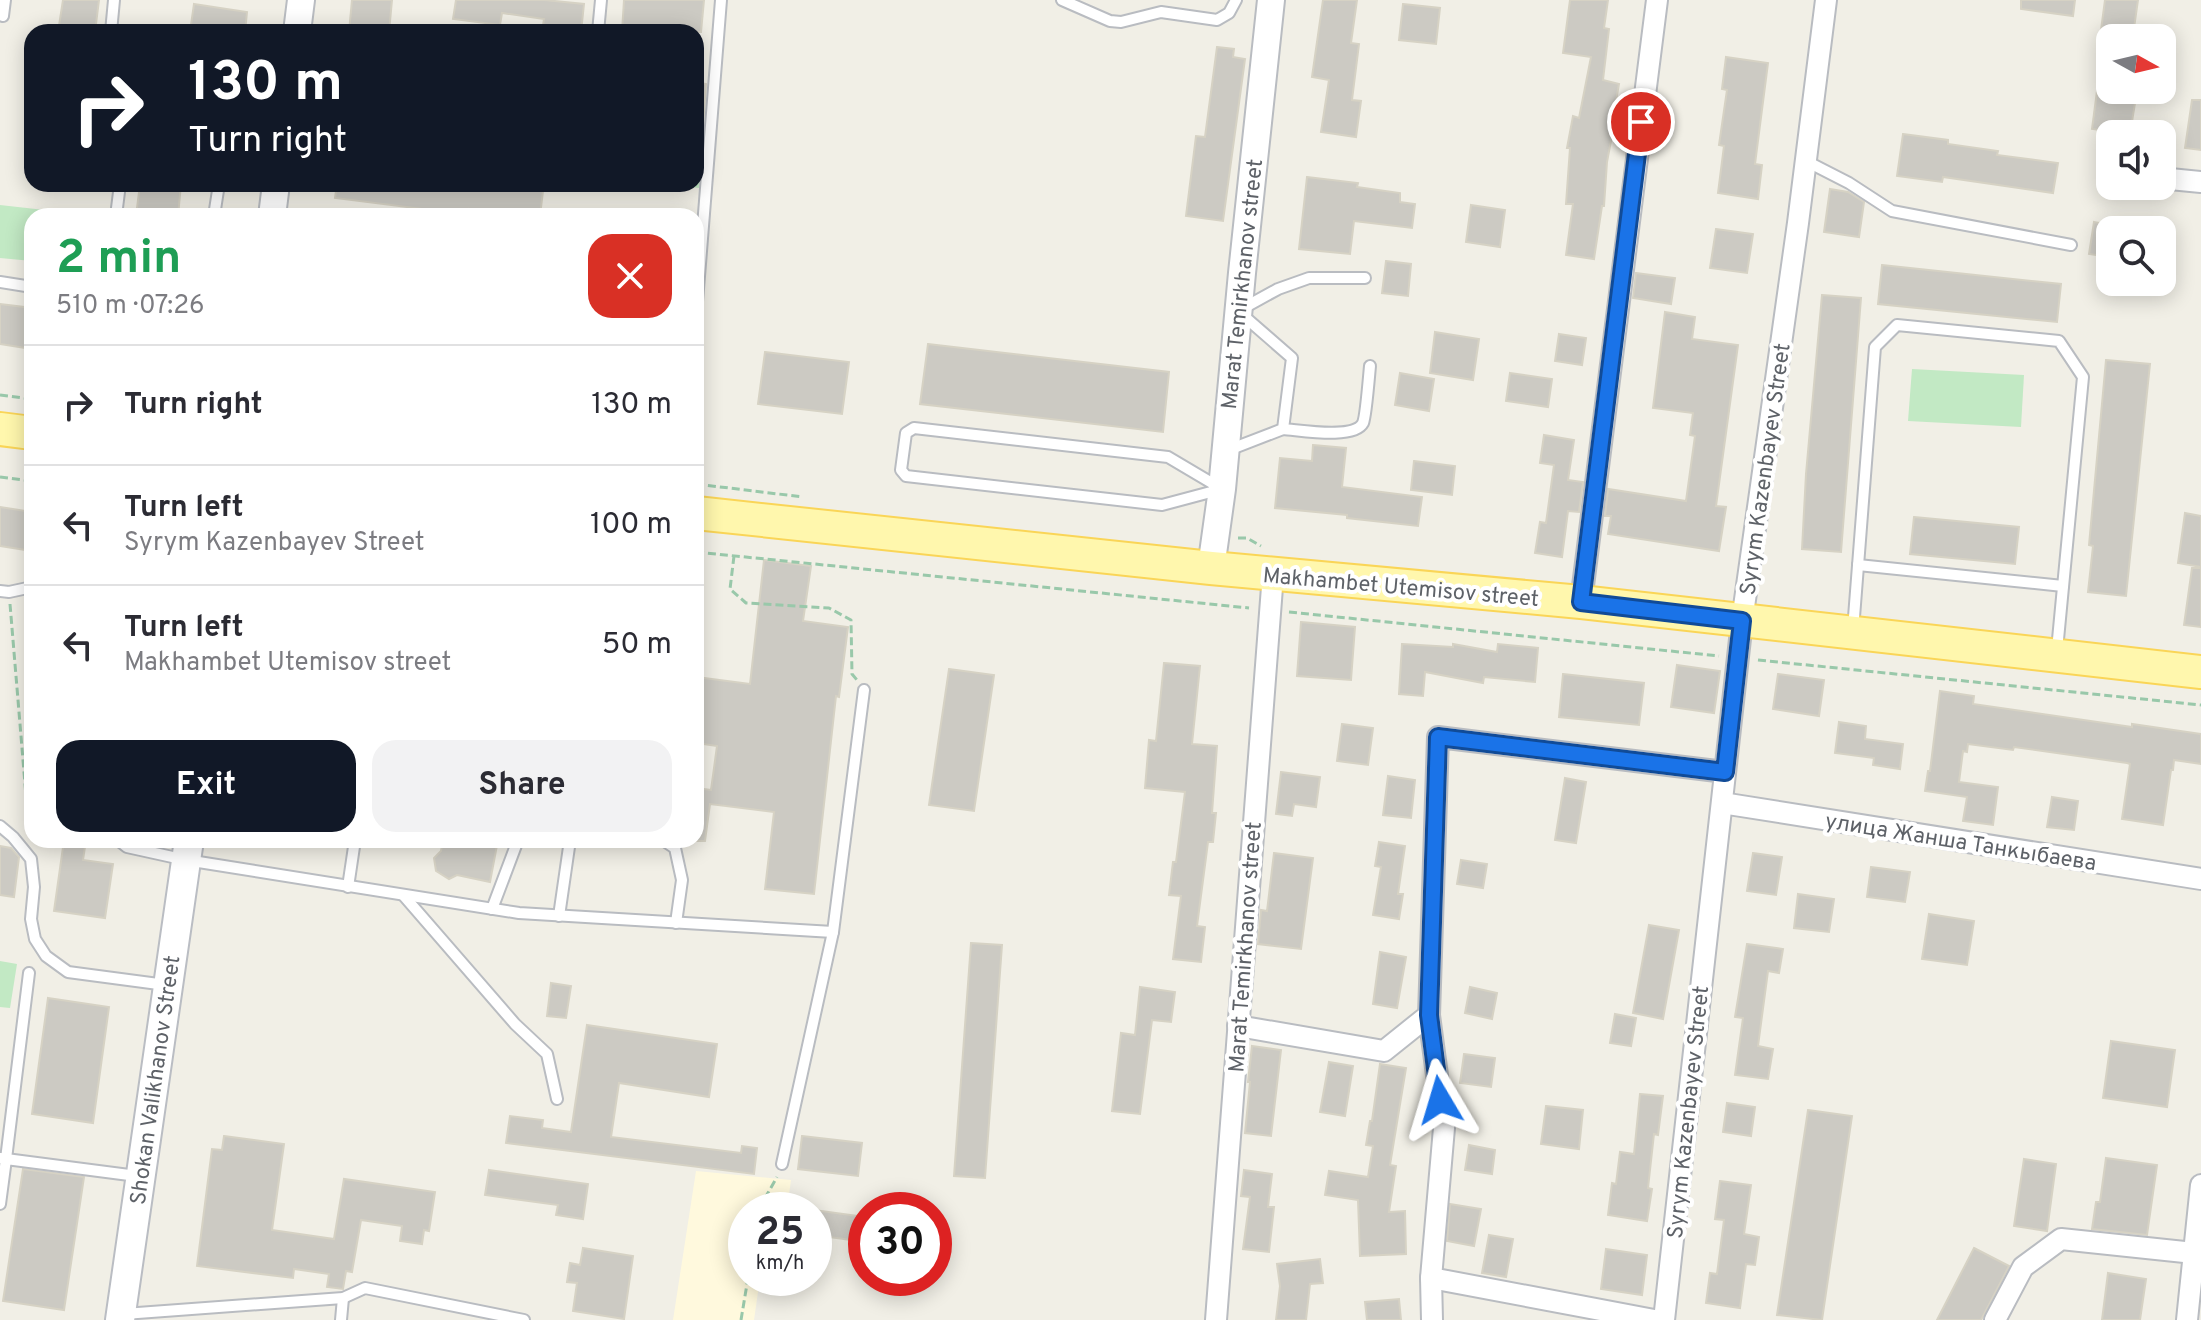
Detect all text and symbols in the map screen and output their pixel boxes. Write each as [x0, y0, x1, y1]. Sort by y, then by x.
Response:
north arrow [2096, 24, 2176, 104]
map controls [2096, 24, 2176, 296]
text: 130 m [188, 50, 343, 120]
icon: right [56, 56, 160, 160]
pin [1607, 88, 1675, 156]
icon: arrive [1619, 100, 1663, 144]
text: Turn right [188, 119, 347, 165]
button: sound [2096, 120, 2176, 200]
street label: Marat Temirkhanov street [1217, 158, 1270, 411]
button: search [2096, 216, 2176, 296]
text: 2 min [56, 230, 181, 290]
button: close [588, 234, 672, 318]
text: 510 m · 07:26 [56, 290, 205, 323]
street label: Syrym Kazenbayev Street [1735, 342, 1798, 597]
icon: right [56, 383, 100, 427]
text: Turn right [124, 387, 262, 424]
text: 130 m [591, 387, 672, 424]
text: Turn left [124, 490, 244, 527]
icon: left [56, 503, 100, 547]
text: 100 m [590, 507, 672, 544]
text: Syrym Kazenbayev Street [124, 527, 424, 560]
street label: Makhambet Utemisov street [1262, 563, 1540, 614]
text: Turn left [124, 610, 244, 647]
icon: left [56, 623, 100, 667]
text: 50 m [602, 627, 672, 664]
text: Makhambet Utemisov street [124, 647, 451, 680]
button: Exit [56, 740, 356, 832]
button: Share [372, 740, 672, 832]
street label: улица Жанша Танкыбаева [1823, 809, 2098, 878]
street label: Marat Temirkhanov street [1224, 821, 1269, 1074]
street label: Shokan Valikhanov Street [126, 954, 187, 1207]
street label: Syrym Kazenbayev Street [1663, 984, 1716, 1240]
position arrow [1398, 1058, 1482, 1142]
speed limit sign: 30 [848, 1192, 952, 1296]
text: 25 [756, 1209, 804, 1259]
text: km/h [756, 1251, 804, 1277]

